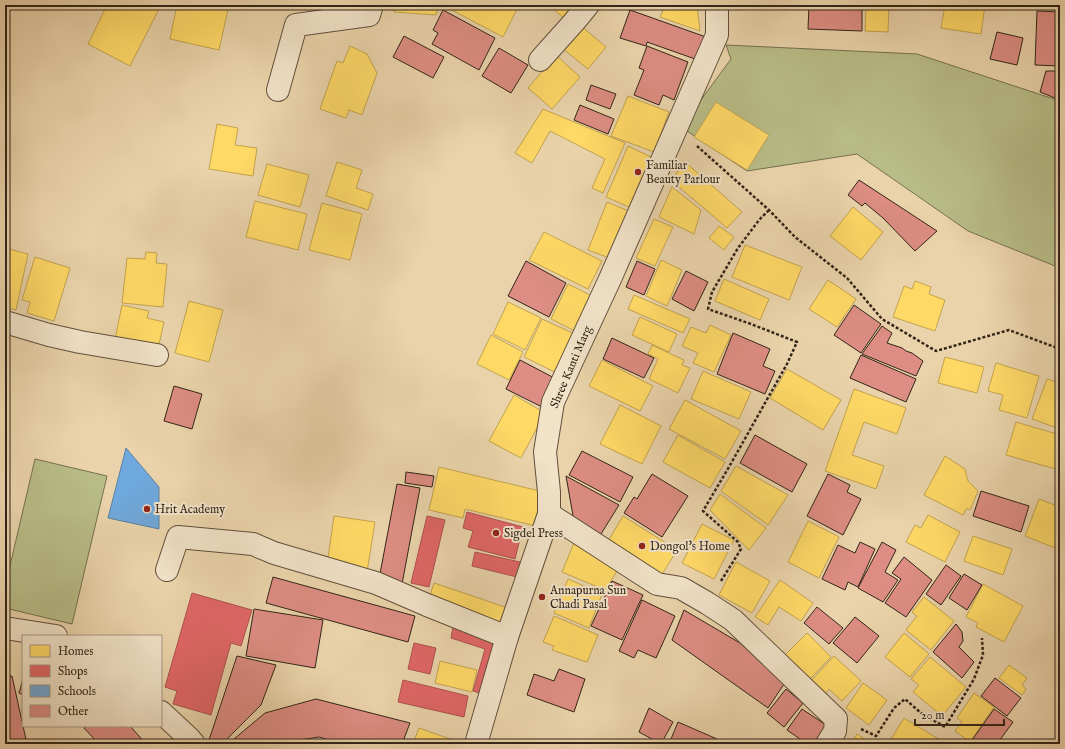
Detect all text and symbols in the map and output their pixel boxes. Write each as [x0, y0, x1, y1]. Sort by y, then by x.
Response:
place label: Familiar Beauty Parlour [646, 158, 721, 187]
marker: Familiar Beauty Parlour [633, 167, 643, 177]
street label: Shree Kanti Marg [547, 323, 595, 410]
place label: Hrit Academy [155, 502, 225, 517]
marker: Hrit Academy [142, 504, 152, 514]
place label: Sigdel Press [504, 526, 563, 541]
marker: Sigdel Press [491, 528, 501, 538]
place label: Dongol's Home [650, 539, 731, 554]
marker: Dongol's Home [637, 541, 647, 551]
place label: Annapurna Sun Chadi Pasal [549, 583, 627, 612]
marker: Annapurna Sun Chadi Pasal [537, 592, 547, 602]
legend [22, 635, 162, 727]
text: Homes [58, 644, 94, 659]
text: Shops [58, 664, 88, 680]
text: Schools [58, 684, 96, 699]
scale bar [915, 701, 1004, 727]
text: Other [58, 704, 89, 719]
text: 20 m [921, 708, 944, 723]

